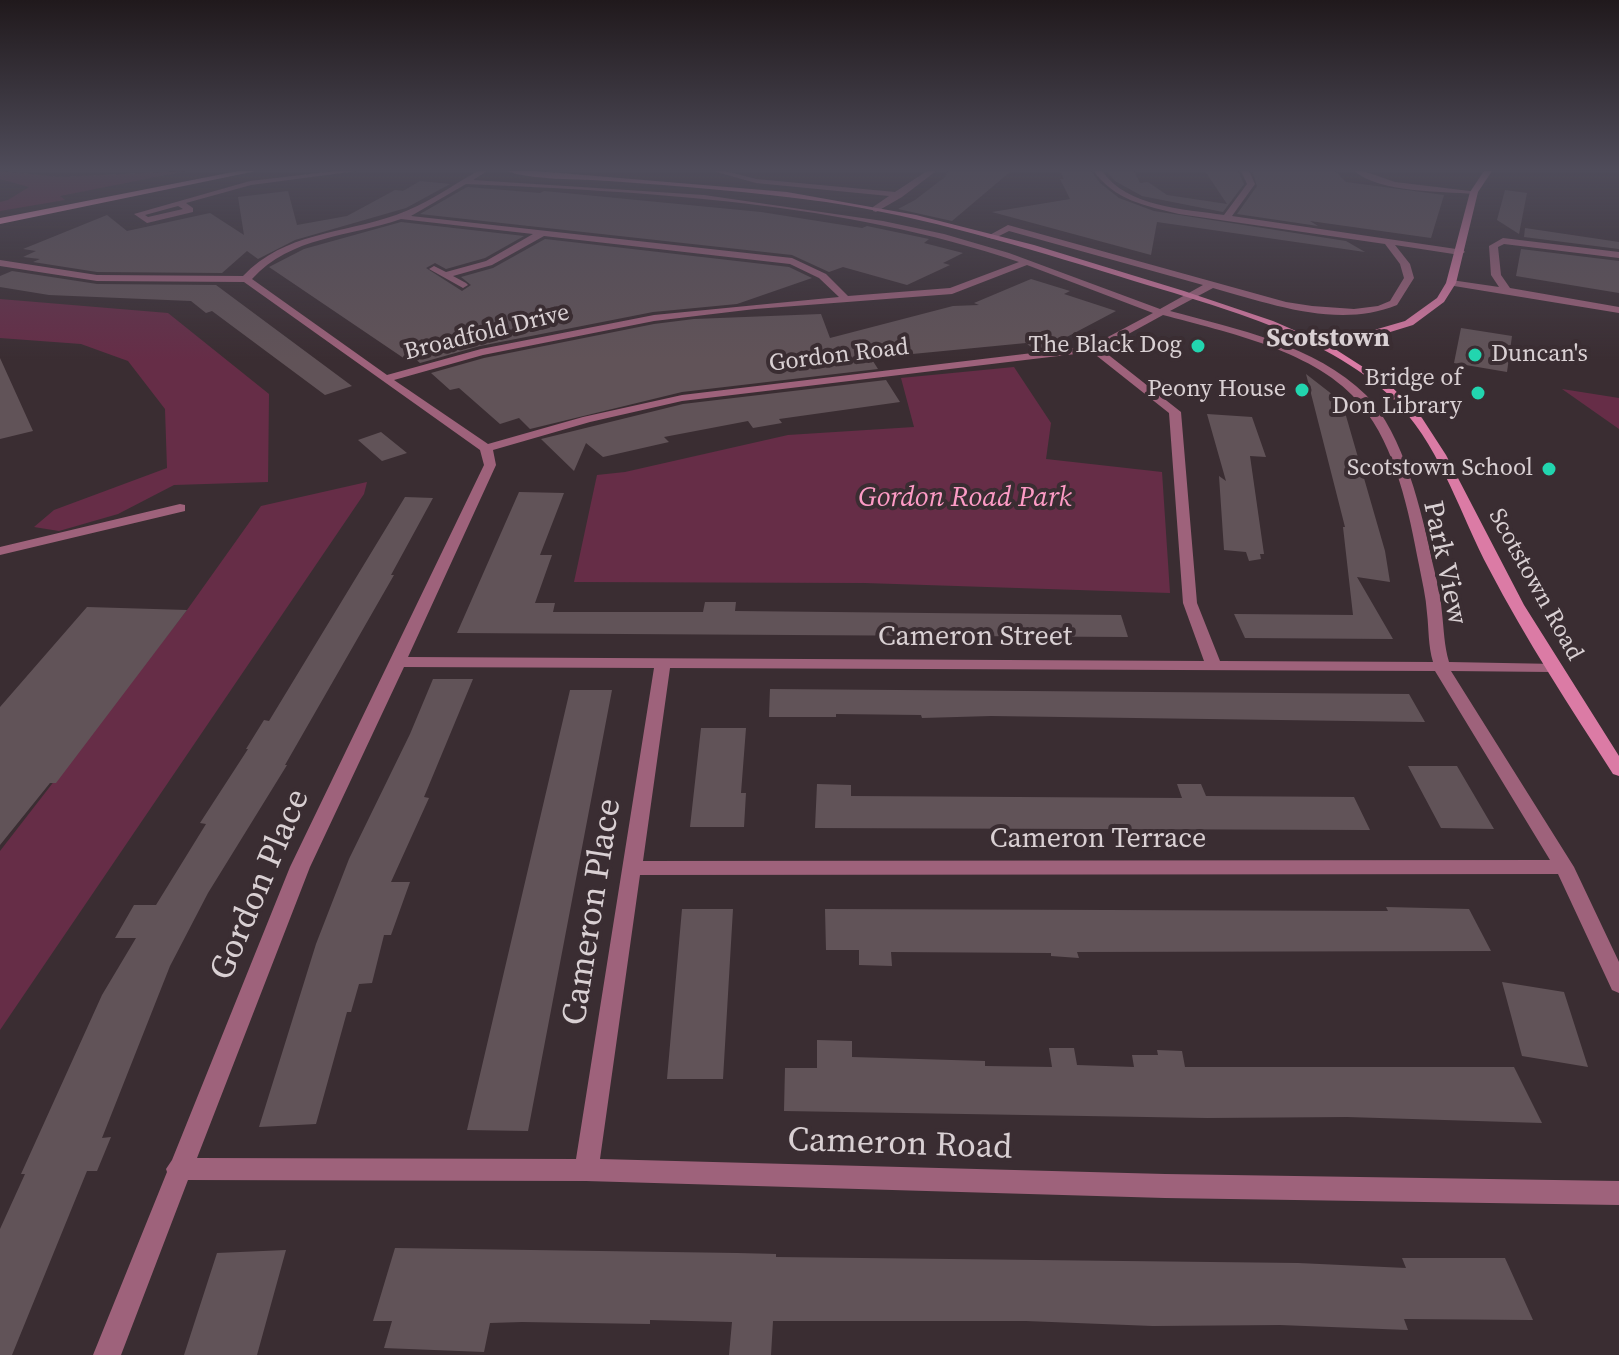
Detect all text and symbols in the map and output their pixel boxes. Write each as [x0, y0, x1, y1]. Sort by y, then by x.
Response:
street label: Broadfold Drive [401, 299, 573, 367]
district label: Scotstown [1266, 323, 1390, 355]
place label: The Black Dog [1028, 332, 1182, 360]
street label: Gordon Road [767, 333, 911, 379]
marker: The Black Dog [1189, 337, 1207, 355]
place label: Duncan's [1491, 341, 1588, 369]
marker: Duncan's [1466, 346, 1484, 364]
place label: Bridge of Don Library [1332, 365, 1462, 421]
place label: Peony House [1147, 376, 1286, 404]
marker: Peony House [1293, 381, 1311, 399]
marker: Bridge of Don Library [1469, 384, 1487, 402]
place label: Scotstown School [1347, 455, 1533, 483]
marker: Scotstown School [1540, 460, 1558, 478]
park label: Gordon Road Park [858, 482, 1072, 516]
street label: Park View [1414, 498, 1474, 628]
street label: Scotstown Road [1481, 504, 1589, 666]
street label: Cameron Street [878, 621, 1072, 655]
street label: Gordon Place [202, 783, 320, 987]
street label: Cameron Place [555, 796, 631, 1028]
street label: Cameron Terrace [990, 823, 1206, 857]
street label: Cameron Road [787, 1121, 1013, 1169]

